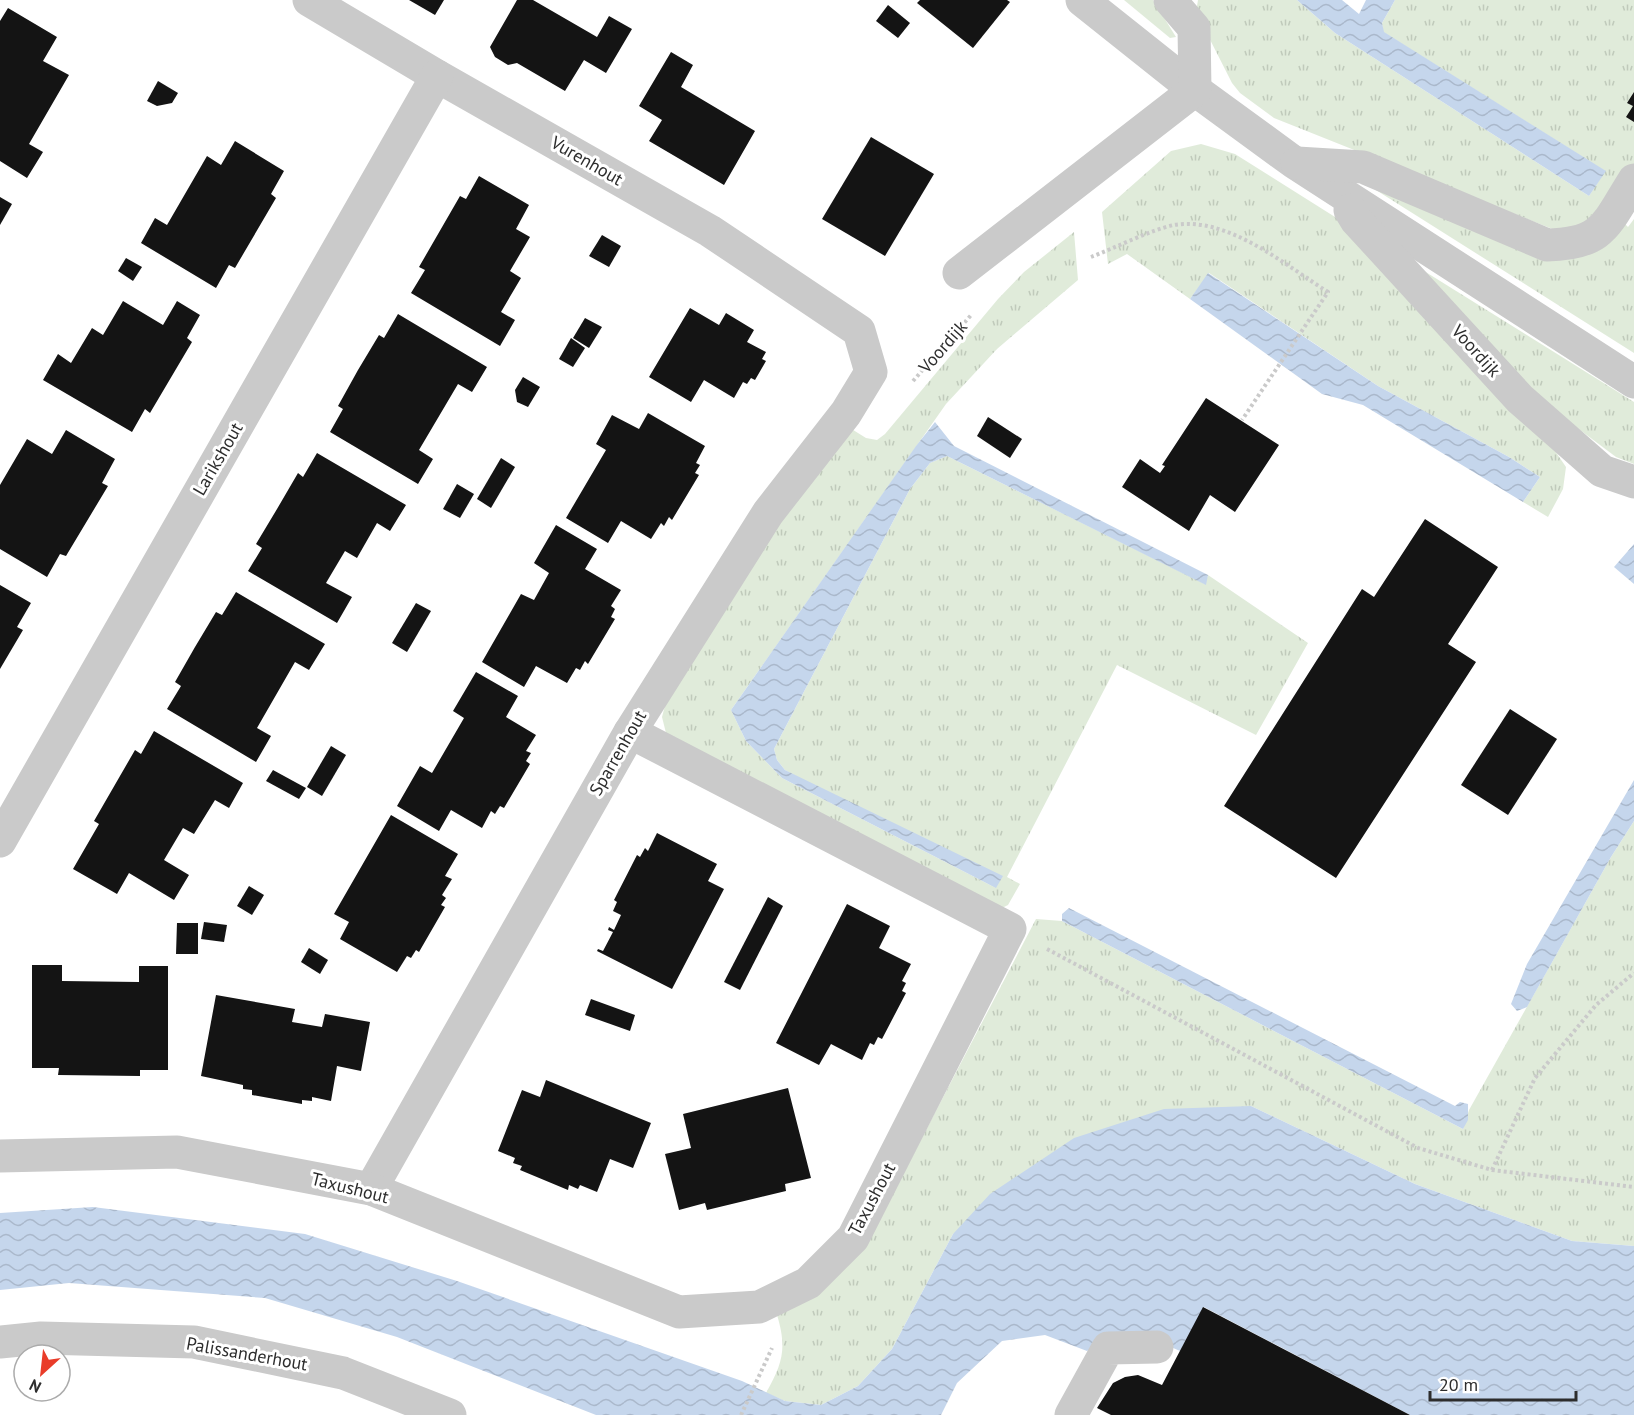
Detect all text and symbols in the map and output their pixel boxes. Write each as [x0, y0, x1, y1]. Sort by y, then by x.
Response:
street label: Vurenhout [546, 130, 627, 190]
street label: Voordijk [913, 315, 972, 379]
street label: Voordijk [1446, 319, 1506, 382]
street label: Larikshout [188, 418, 248, 499]
street label: Sparrenhout [584, 706, 651, 800]
street label: Taxushout [843, 1159, 900, 1239]
street label: Taxushout [309, 1167, 391, 1208]
street label: Palissanderhout [185, 1332, 309, 1375]
north arrow [12, 1343, 72, 1403]
scale bar [1430, 1364, 1576, 1402]
text: 20 m [1439, 1373, 1478, 1396]
text: N [26, 1375, 44, 1398]

